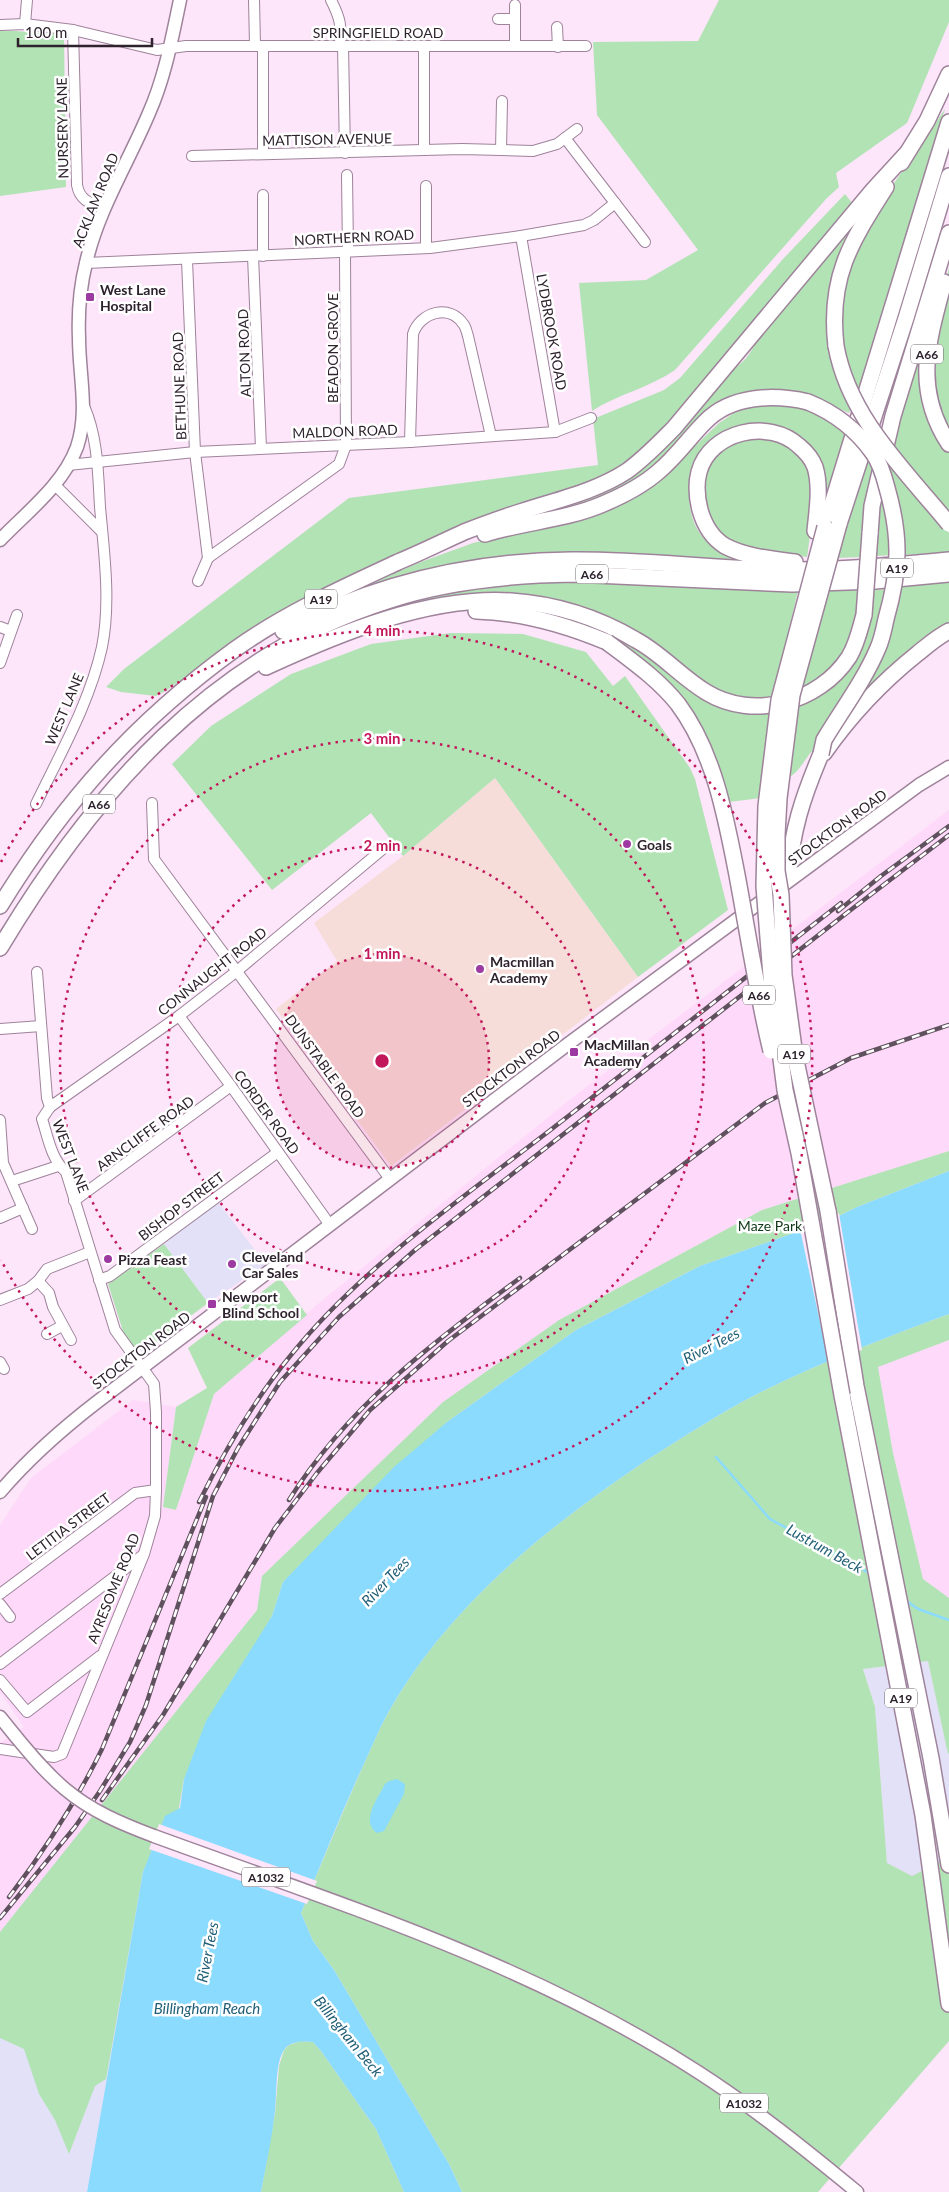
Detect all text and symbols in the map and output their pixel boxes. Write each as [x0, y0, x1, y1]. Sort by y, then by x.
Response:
scale bar [18, 15, 151, 47]
text: 100 m [25, 23, 67, 41]
street label: SPRINGFIELD ROAD [313, 24, 443, 41]
street label: NURSERY LANE [53, 77, 71, 179]
street label: MATTISON AVENUE [262, 129, 392, 149]
street label: ACKLAM ROAD [68, 150, 122, 250]
street label: NORTHERN ROAD [294, 225, 414, 249]
street label: LYDBROOK ROAD [533, 272, 571, 392]
place label: West Lane Hospital [100, 281, 166, 314]
marker: West Lane Hospital [84, 291, 96, 303]
street label: BEADON GROVE [324, 293, 341, 403]
street label: ALTON ROAD [234, 309, 254, 397]
street label: BETHUNE ROAD [169, 331, 189, 441]
road number: A66 [911, 344, 943, 364]
street label: MALDON ROAD [292, 421, 398, 441]
road number: A19 [881, 558, 913, 578]
road number: A66 [576, 564, 608, 584]
road number: A19 [305, 590, 337, 608]
text: 4 min [363, 621, 401, 639]
street label: WEST LANE [41, 670, 87, 748]
text: 3 min [363, 729, 401, 747]
street label: STOCKTON ROAD [784, 785, 890, 869]
road number: A66 [83, 794, 115, 814]
text: 2 min [363, 836, 401, 854]
place label: Goals [637, 836, 672, 853]
marker: Goals [621, 838, 633, 850]
street label: CONNAUGHT ROAD [154, 923, 270, 1019]
text: 1 min [363, 944, 401, 962]
place label: Macmillan Academy [489, 953, 554, 986]
marker: Macmillan Academy [474, 963, 486, 975]
road number: A66 [743, 986, 775, 1004]
street label: DUNSTABLE ROAD [282, 1011, 368, 1121]
street label: STOCKTON ROAD [459, 1026, 563, 1110]
place label: MacMillan Academy [583, 1036, 650, 1069]
road number: A19 [778, 1044, 810, 1064]
marker: MacMillan Academy [568, 1046, 580, 1058]
centre of rings [373, 1052, 391, 1070]
street label: CORDER ROAD [231, 1067, 303, 1157]
street label: ARNCLIFFE ROAD [93, 1092, 197, 1174]
street label: WEST LANE [49, 1117, 93, 1195]
street label: BISHOP STREET [135, 1168, 228, 1244]
park label: Maze Park [738, 1217, 803, 1234]
place label: Cleveland Car Sales [242, 1248, 303, 1281]
place label: Pizza Feast [118, 1251, 188, 1268]
marker: Pizza Feast [102, 1253, 114, 1265]
marker: Cleveland Car Sales [226, 1258, 238, 1270]
place label: Newport Blind School [222, 1288, 299, 1321]
marker: Newport Blind School [206, 1298, 218, 1310]
street label: STOCKTON ROAD [89, 1308, 193, 1392]
water label: River Tees [680, 1323, 742, 1367]
street label: LETITIA STREET [22, 1488, 114, 1563]
water label: Lustrum Beck [784, 1520, 867, 1577]
street label: AYRESOME ROAD [83, 1530, 143, 1646]
water label: River Tees [357, 1553, 413, 1609]
road number: A19 [885, 1689, 917, 1708]
road number: A1032 [242, 1868, 290, 1886]
water label: River Tees [192, 1920, 222, 1984]
water label: Billingham Beck [311, 1992, 388, 2081]
water label: Billingham Reach [154, 1999, 260, 2017]
road number: A1032 [720, 2094, 768, 2112]

